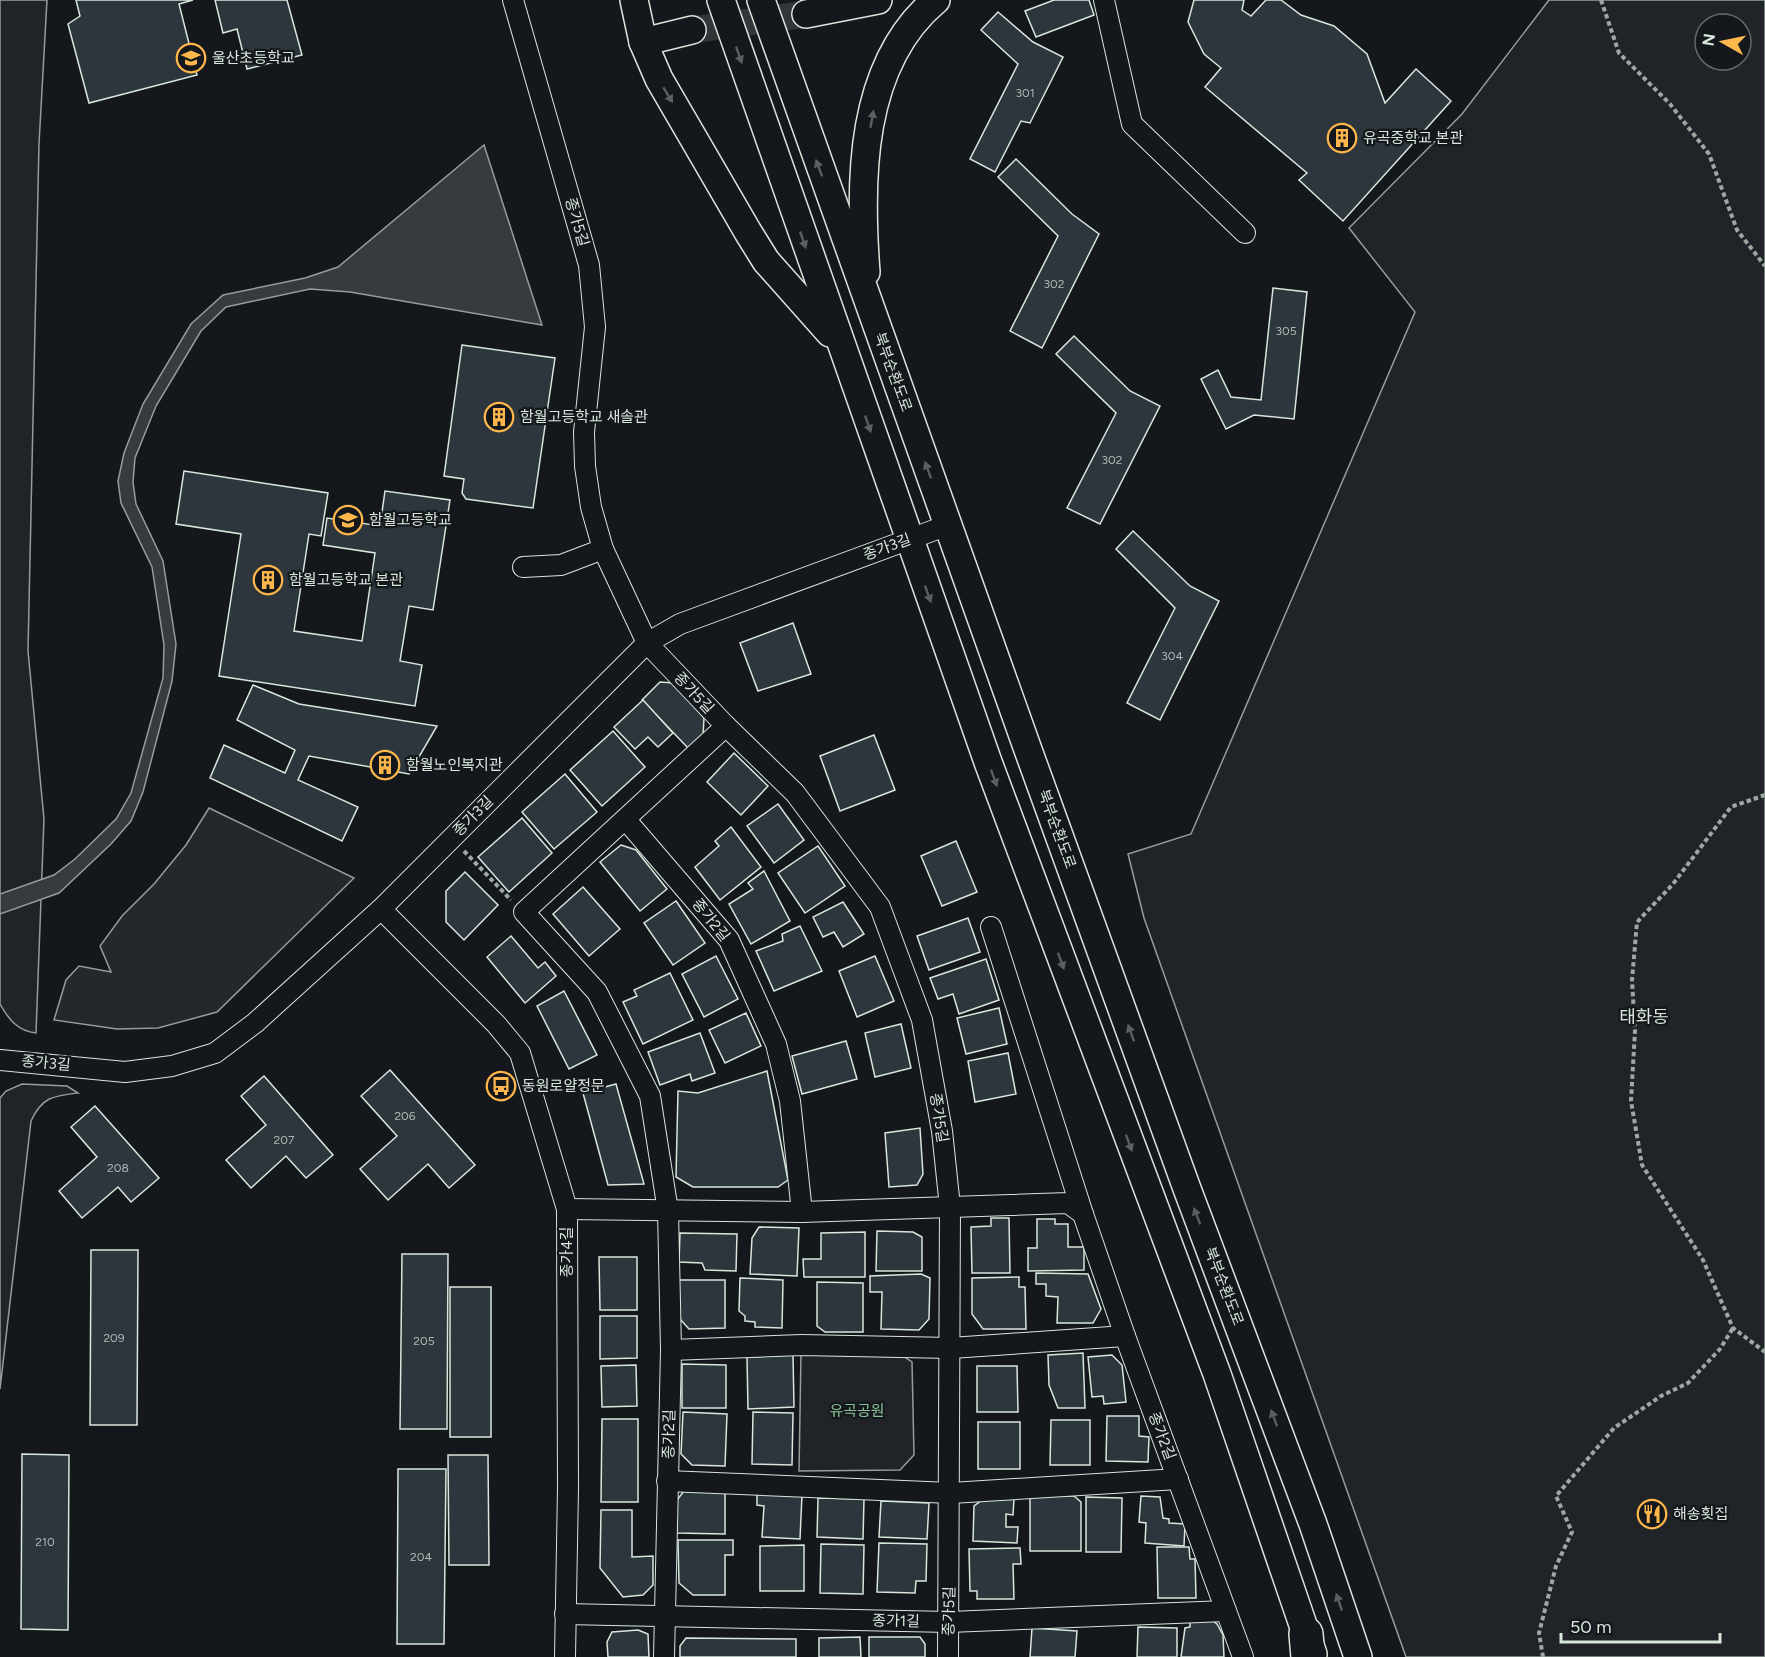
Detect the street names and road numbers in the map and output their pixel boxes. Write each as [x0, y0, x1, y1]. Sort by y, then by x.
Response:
street label: 종가5길 [561, 195, 593, 249]
street label: 북부순환도로 [870, 330, 916, 414]
street label: 종가3길 [861, 530, 913, 564]
street label: 종가5길 [670, 669, 718, 717]
street label: 북부순환도로 [1034, 787, 1080, 871]
street label: 종가3길 [449, 792, 497, 840]
street label: 종가2길 [688, 895, 734, 945]
street label: 종가3길 [21, 1052, 71, 1074]
street label: 종가5길 [926, 1092, 952, 1144]
street label: 종가4길 [558, 1227, 576, 1277]
street label: 북부순환도로 [1201, 1244, 1247, 1328]
street label: 종가2길 [660, 1409, 678, 1459]
street label: 종가2길 [1145, 1410, 1179, 1462]
street label: 종가5길 [940, 1586, 958, 1636]
street label: 종가1길 [872, 1612, 920, 1630]

